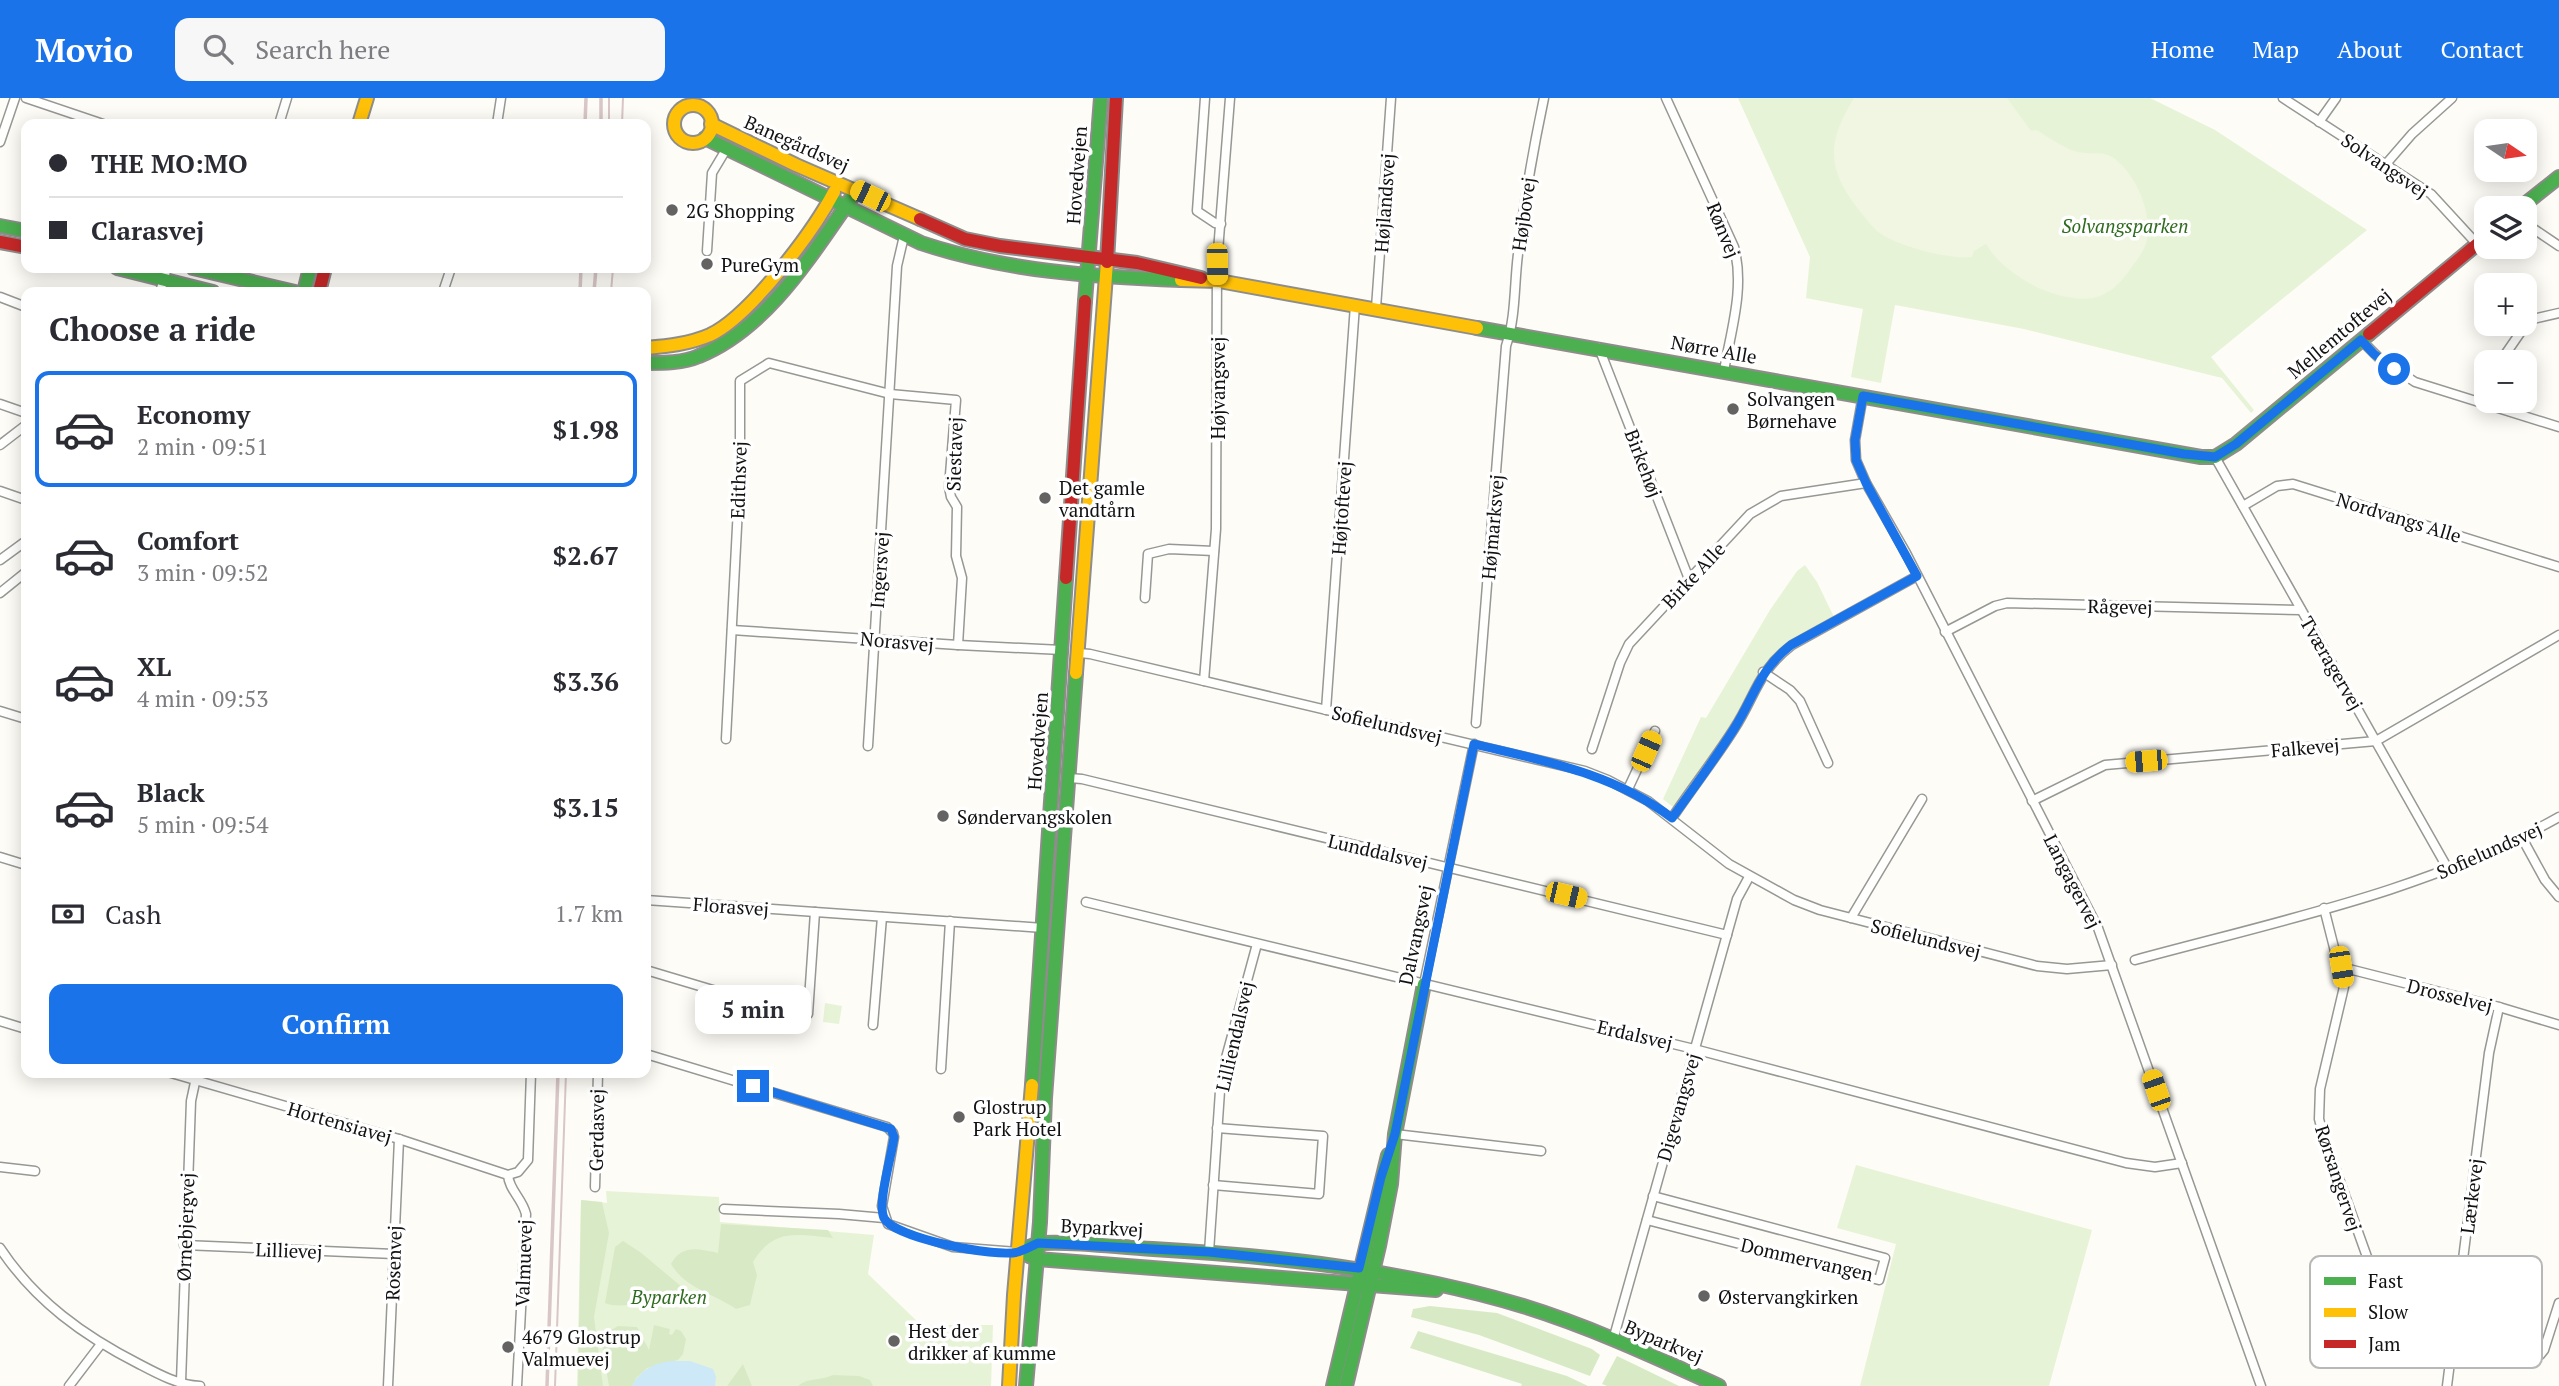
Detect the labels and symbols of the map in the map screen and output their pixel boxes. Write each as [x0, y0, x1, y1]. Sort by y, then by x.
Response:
street label: Banegårdsvej [741, 109, 853, 177]
north arrow [2474, 119, 2538, 182]
street label: Hovedvejen [1060, 125, 1092, 225]
street label: Solvangsvej [2337, 127, 2433, 203]
street label: Højlandsvej [1368, 152, 1400, 254]
street label: Højbovej [1505, 175, 1541, 253]
car [847, 177, 894, 215]
place label: 2G Shopping [686, 198, 795, 223]
street label: Rønvej [1702, 198, 1746, 262]
marker: 2G Shopping [664, 202, 680, 218]
park label: Solvangsparken [2062, 213, 2188, 238]
car [1207, 243, 1228, 285]
place label: PureGym [721, 252, 800, 277]
marker: PureGym [699, 256, 715, 272]
street label: Mellemtoftevej [2282, 282, 2396, 384]
street label: Nørre Alle [1669, 329, 1759, 369]
street label: Højvangsvej [1205, 337, 1230, 439]
route start [2378, 353, 2410, 385]
place label: Solvangen Børnehave [1747, 386, 1837, 433]
marker: Solvangen Børnehave [1725, 401, 1741, 417]
street label: Siestavej [940, 416, 968, 492]
street label: Birkehøj [1620, 425, 1668, 501]
street label: Edithsvej [724, 441, 752, 519]
street label: Højtoftevej [1325, 460, 1357, 556]
street label: Højmarksvej [1475, 473, 1509, 581]
place label: Det gamle vandtårn [1058, 475, 1145, 522]
street label: Nordvangs Alle [2334, 486, 2464, 548]
marker: Det gamle vandtårn [1037, 490, 1053, 506]
street label: Ingersvej [864, 531, 894, 609]
street label: Birke Alle [1656, 536, 1730, 614]
street label: Rågevej [2087, 593, 2153, 619]
street label: Tværagervej [2295, 611, 2369, 715]
street label: Norasvej [859, 625, 935, 657]
street label: Hovedvejen [1021, 691, 1053, 791]
street label: Sofielundsvej [1329, 699, 1445, 749]
car [1628, 728, 1665, 774]
street label: Falkevej [2270, 732, 2340, 762]
car [2125, 749, 2168, 773]
place label: Søndervangskolen [957, 804, 1112, 829]
marker: Søndervangskolen [935, 808, 951, 824]
street label: Sofielundsvej [2432, 816, 2546, 884]
street label: Lunddalsvej [1326, 827, 1430, 875]
street label: Langagervej [2039, 830, 2107, 932]
car [1544, 880, 1589, 910]
street label: Dalvangsvej [1392, 883, 1438, 987]
street label: Florasvej [692, 891, 770, 921]
street label: Sofielundsvej [1868, 912, 1984, 964]
car [2328, 945, 2355, 989]
street label: Drosselvej [2405, 972, 2495, 1018]
street label: Lilliendalsvej [1209, 978, 1259, 1094]
callout: 5 min [695, 984, 811, 1034]
street label: Erdalsvej [1595, 1013, 1675, 1055]
street label: Digevangsvej [1651, 1050, 1705, 1164]
car [2140, 1067, 2173, 1113]
route end [737, 1070, 769, 1102]
street label: Gerdasvej [583, 1088, 609, 1172]
place label: Glostrup Park Hotel [973, 1094, 1062, 1141]
street label: Hortensiavej [285, 1095, 395, 1149]
marker: Glostrup Park Hotel [951, 1109, 967, 1125]
street label: Rørsangervej [2310, 1122, 2368, 1234]
street label: Lærkevej [2454, 1157, 2488, 1235]
street label: Ørnebjergvej [171, 1172, 199, 1282]
street label: Byparkvej [1060, 1212, 1144, 1242]
street label: Valmuevej [509, 1219, 537, 1307]
street label: Rosenvej [379, 1225, 407, 1301]
street label: Dommervangen [1738, 1232, 1876, 1286]
street label: Lillievej [255, 1236, 323, 1264]
legend [2310, 1256, 2542, 1368]
text: Fast [2368, 1268, 2403, 1293]
park label: Byparken [630, 1284, 707, 1309]
place label: Østervangkirken [1718, 1284, 1858, 1309]
marker: Østervangkirken [1696, 1288, 1712, 1304]
text: Slow [2368, 1299, 2409, 1324]
street label: Byparkvej [1621, 1313, 1707, 1369]
place label: Hest der drikker af kumme [908, 1318, 1056, 1365]
place label: 4679 Glostrup Valmuevej [522, 1324, 641, 1371]
text: Jam [2368, 1331, 2401, 1356]
marker: Hest der drikker af kumme [886, 1333, 902, 1349]
marker: 4679 Glostrup Valmuevej [500, 1339, 516, 1355]

